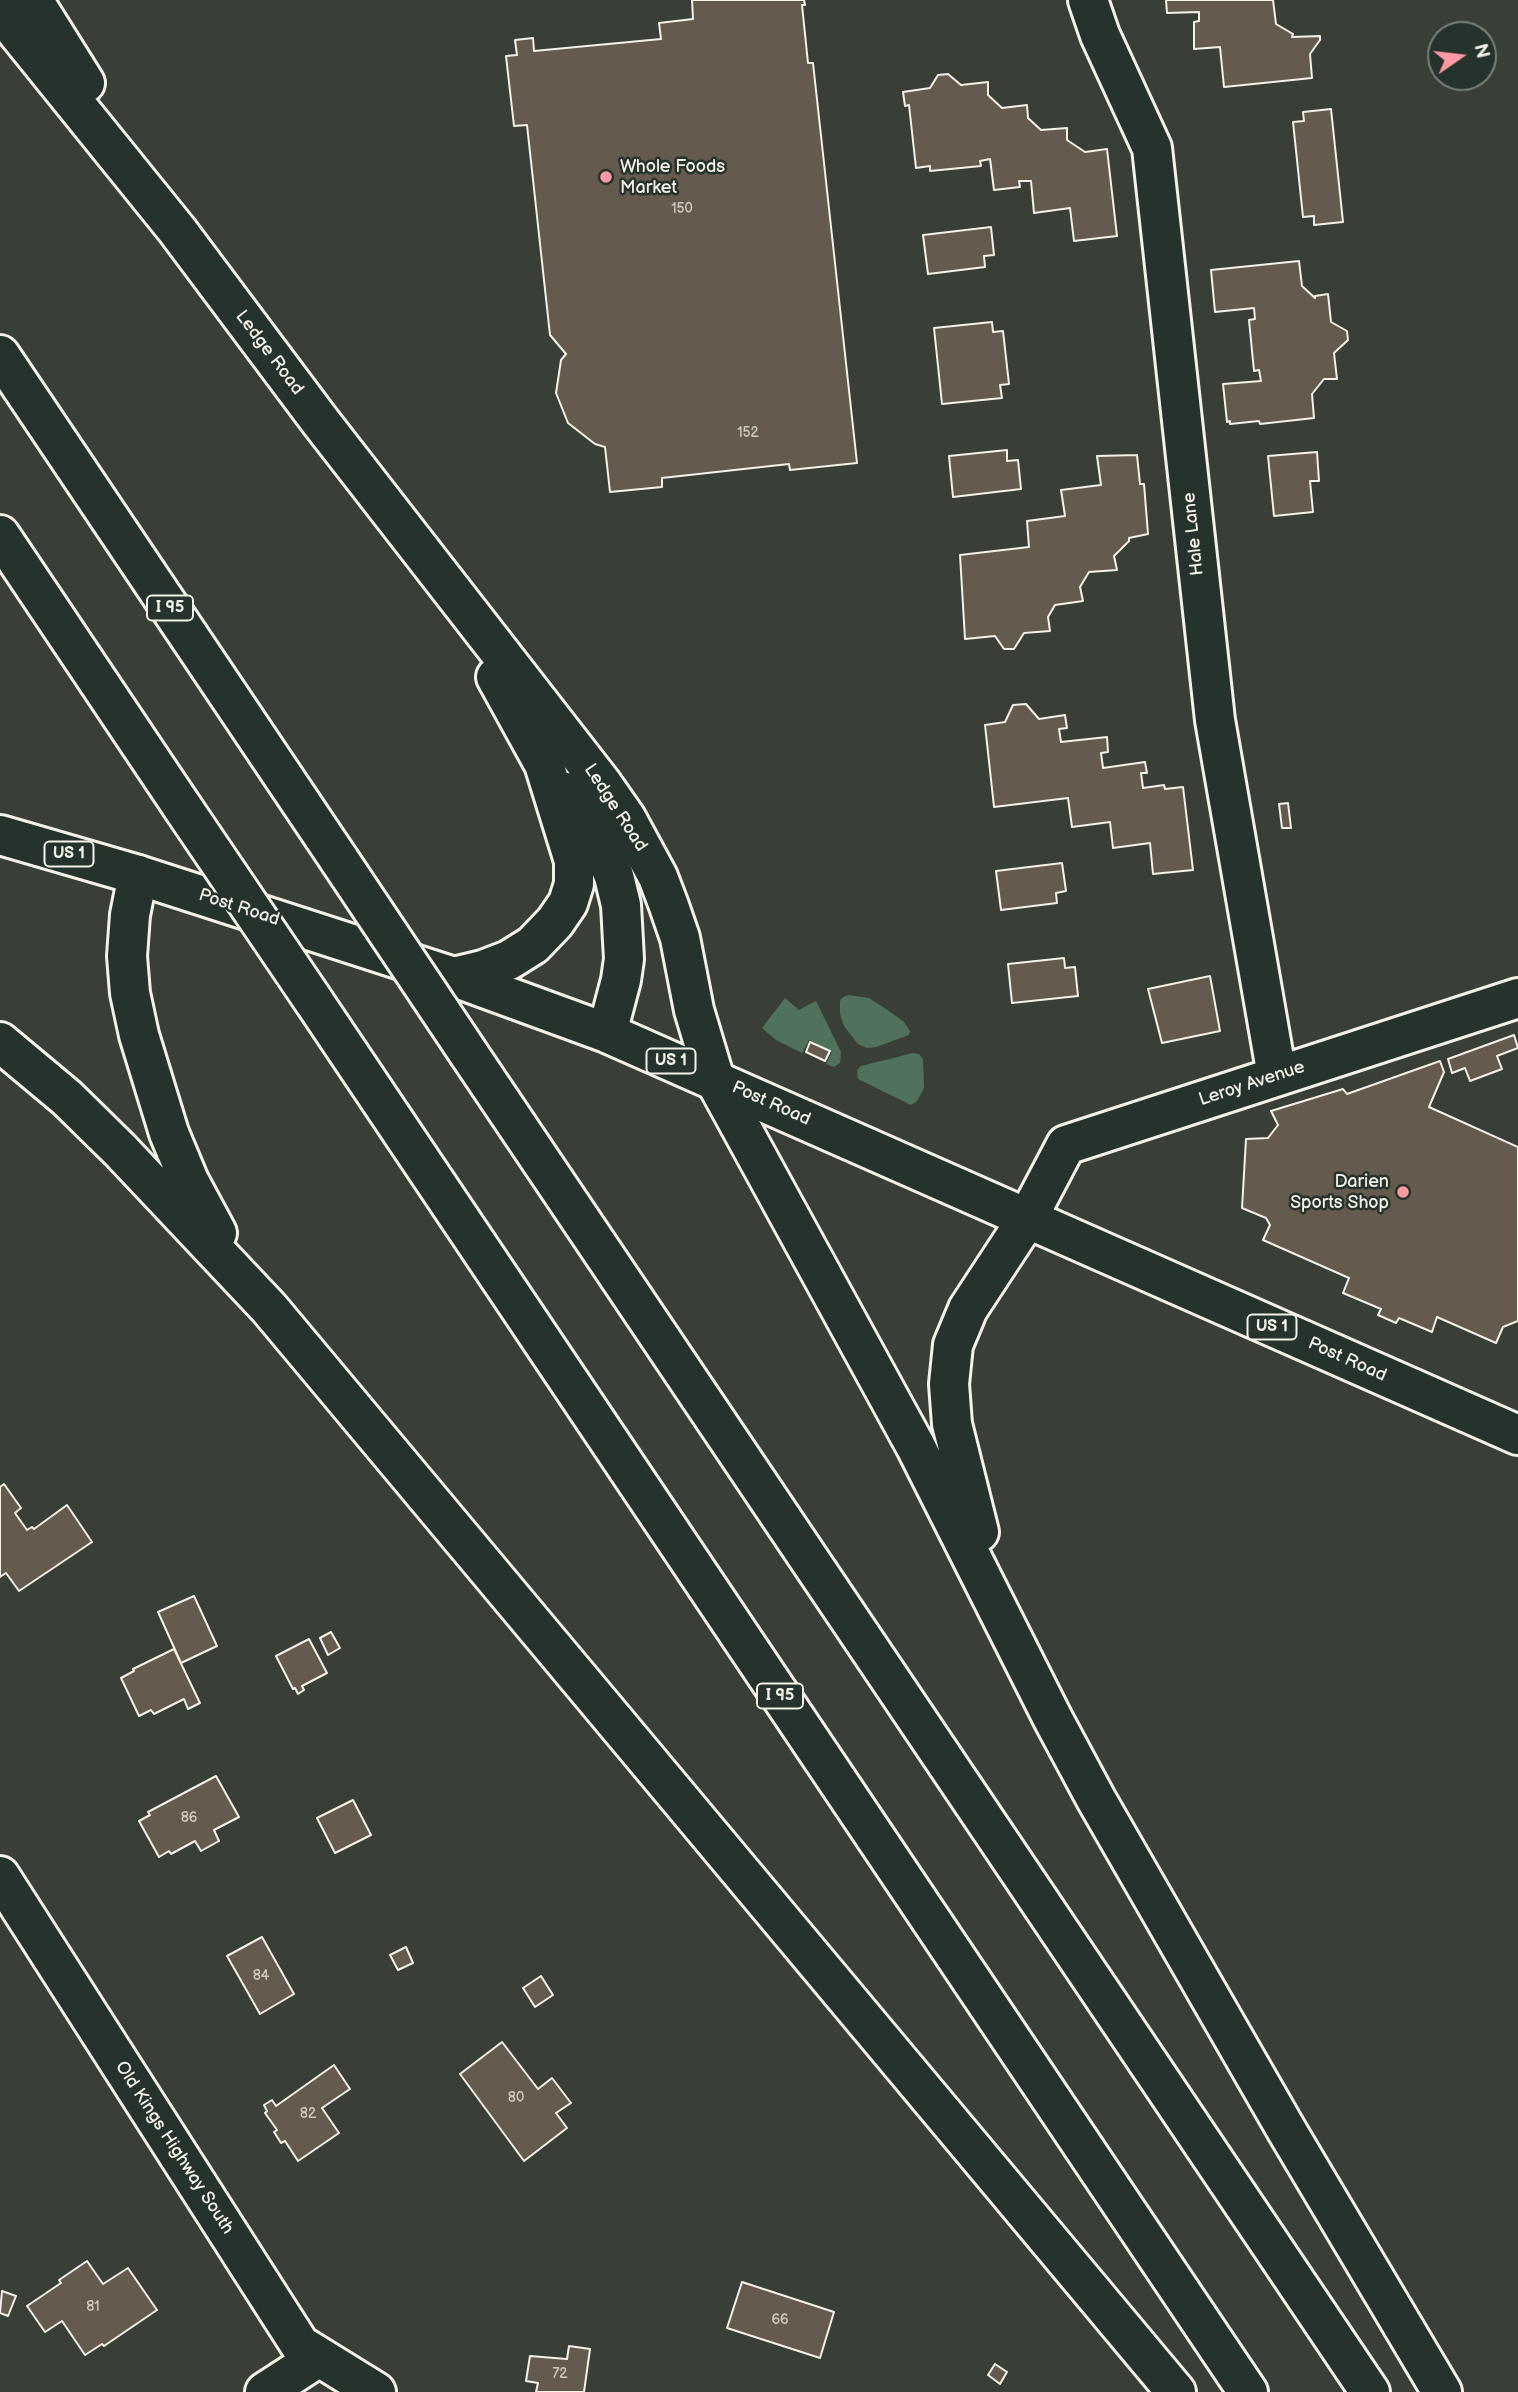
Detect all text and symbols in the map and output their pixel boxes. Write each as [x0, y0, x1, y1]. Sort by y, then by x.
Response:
north arrow [1427, 21, 1497, 91]
text: N [1468, 42, 1494, 61]
place label: Whole Foods Market [620, 156, 725, 198]
marker: Whole Foods Market [598, 169, 614, 185]
house number: 150 [671, 201, 693, 217]
street label: Ledge Road [230, 306, 308, 400]
house number: 152 [737, 425, 759, 441]
street label: Hale Lane [1179, 491, 1209, 577]
road number: I 95 [147, 596, 193, 621]
street label: Ledge Road [579, 760, 651, 856]
road number: US 1 [44, 842, 94, 866]
street label: Post Road [196, 885, 282, 931]
road number: US 1 [646, 1049, 696, 1074]
street label: Leroy Avenue [1196, 1057, 1308, 1111]
street label: Post Road [728, 1077, 814, 1131]
place label: Darien Sports Shop [1290, 1171, 1389, 1214]
marker: Darien Sports Shop [1395, 1184, 1411, 1200]
road number: US 1 [1248, 1315, 1296, 1340]
street label: Post Road [1304, 1333, 1390, 1387]
road number: I 95 [757, 1684, 803, 1708]
house number: 86 [181, 1810, 197, 1826]
house number: 84 [253, 1968, 269, 1984]
street label: Old Kings Highway South [110, 2057, 238, 2239]
house number: 80 [508, 2090, 524, 2106]
house number: 82 [300, 2106, 316, 2122]
house number: 81 [86, 2299, 100, 2315]
house number: 66 [771, 2312, 789, 2328]
house number: 72 [552, 2366, 568, 2382]

